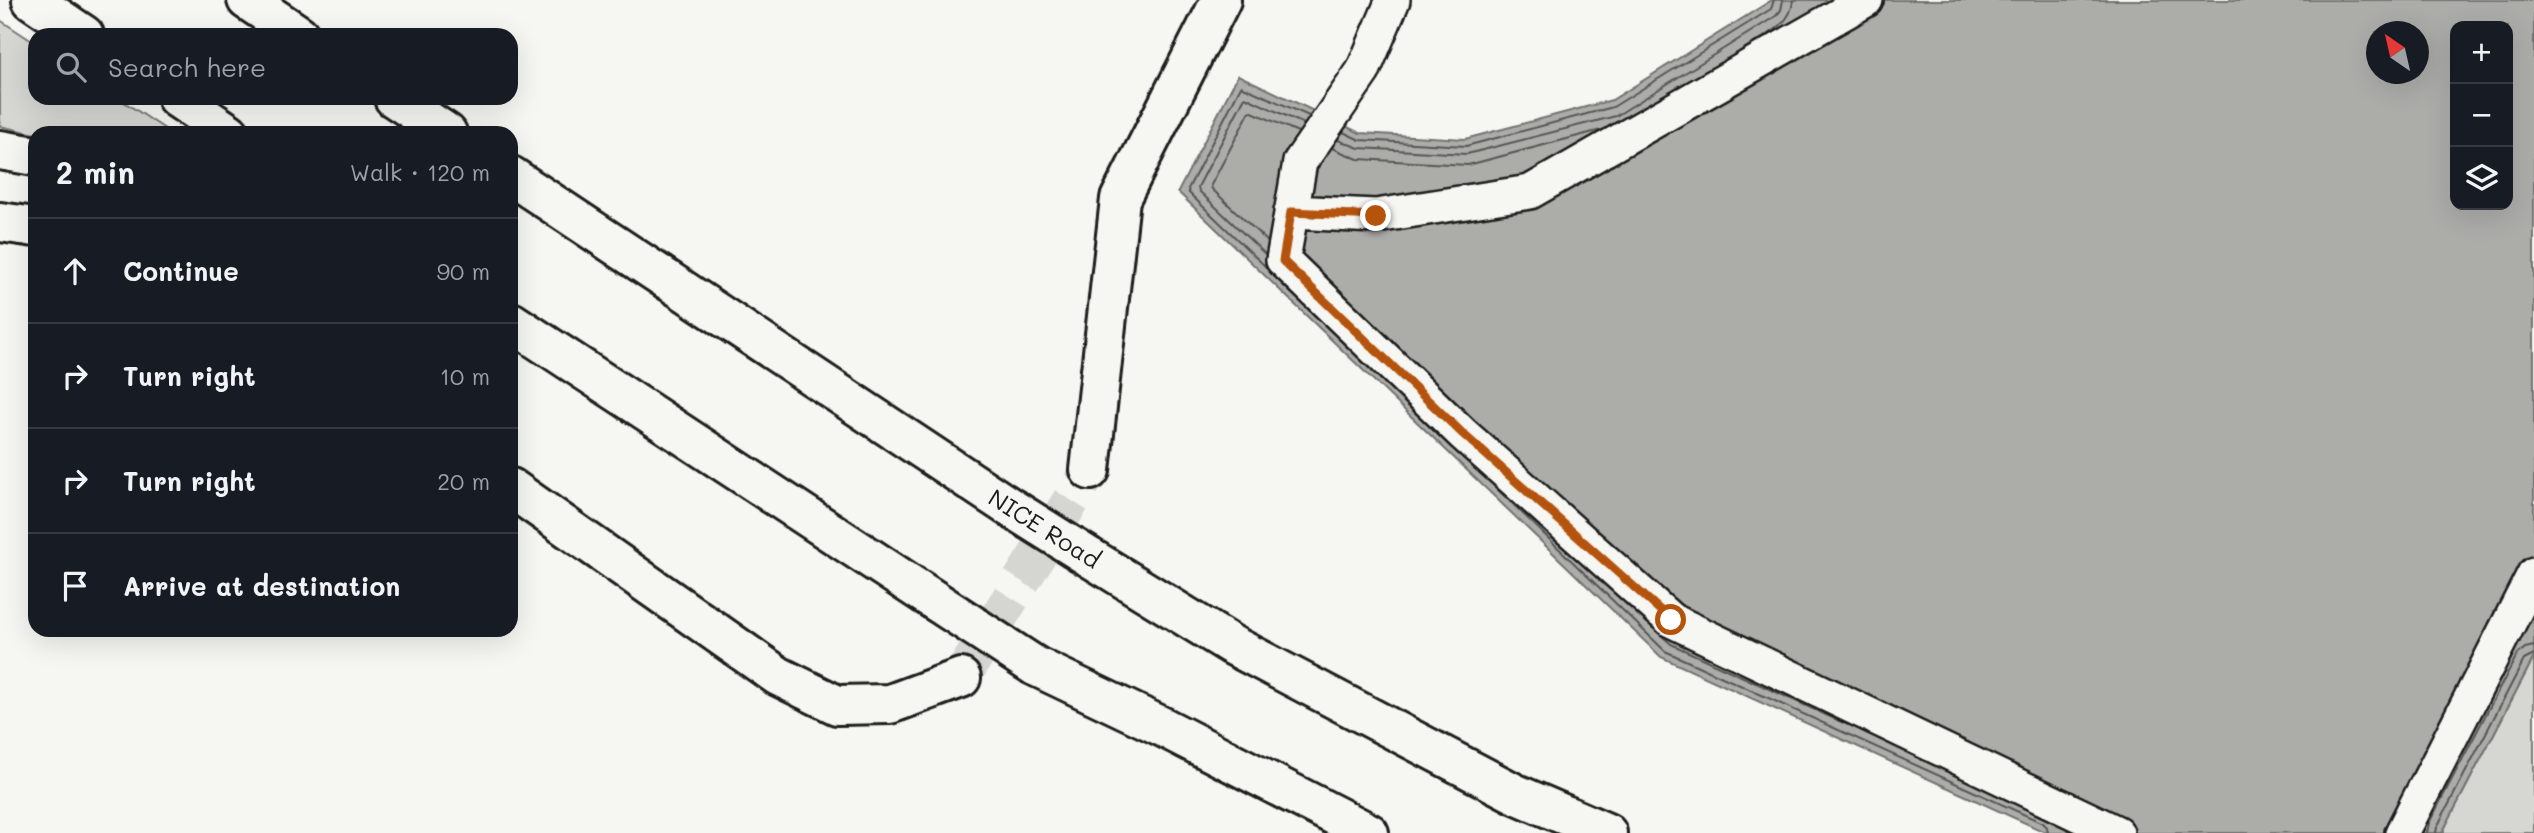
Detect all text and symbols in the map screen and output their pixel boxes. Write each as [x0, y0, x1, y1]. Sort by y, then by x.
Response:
north arrow [2366, 21, 2429, 84]
map controls [2450, 21, 2513, 210]
button: + [2450, 21, 2513, 84]
search box [28, 28, 518, 105]
icon: search [52, 48, 90, 86]
text: Search here [108, 50, 266, 84]
button: − [2450, 84, 2513, 147]
button: layers [2450, 147, 2513, 210]
text: 2 min [56, 152, 135, 192]
text: Walk · 120 m [350, 157, 490, 187]
route end [1360, 200, 1391, 231]
icon: ahead [56, 252, 94, 290]
text: Continue [123, 254, 239, 288]
text: 90 m [437, 256, 490, 286]
icon: right [56, 357, 94, 395]
text: Turn right [123, 359, 256, 393]
text: 10 m [440, 361, 490, 391]
icon: right [56, 462, 94, 500]
text: Turn right [123, 464, 256, 498]
text: 20 m [437, 466, 490, 496]
street label: NICE Road [983, 481, 1107, 575]
icon: arrive [56, 567, 94, 605]
text: Arrive at destination [123, 569, 400, 603]
route start [1655, 604, 1686, 635]

